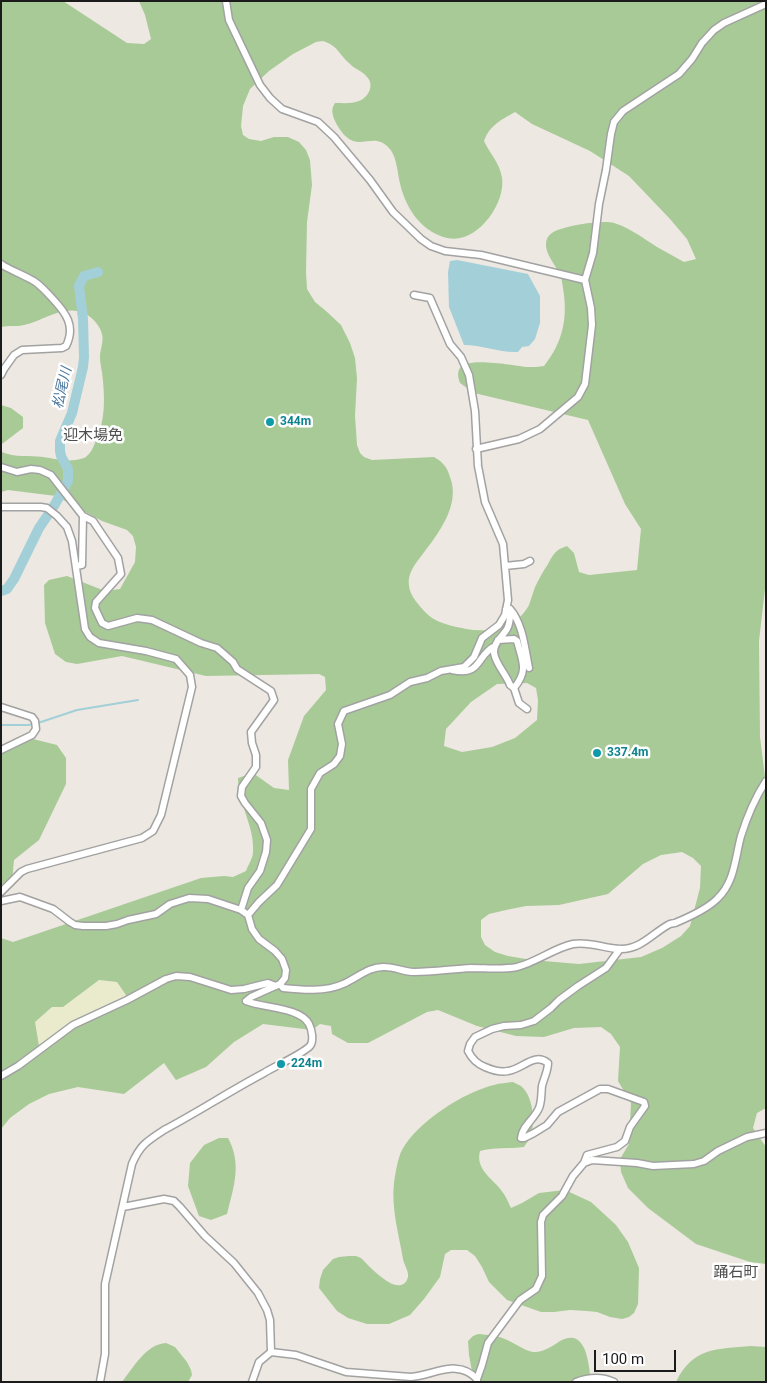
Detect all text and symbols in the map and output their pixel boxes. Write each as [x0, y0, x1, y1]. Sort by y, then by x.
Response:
water label: 松尾川 [50, 366, 76, 410]
place label: 344m [280, 415, 311, 429]
marker: 344m [264, 416, 276, 428]
district label: 迎木場免 [63, 427, 123, 445]
place label: 337.4m [607, 746, 648, 760]
marker: 337.4m [591, 747, 603, 759]
place label: 224m [291, 1057, 322, 1071]
marker: 224m [275, 1058, 287, 1070]
district label: 踊石町 [714, 1264, 758, 1282]
scale bar [597, 1340, 680, 1372]
text: 100 m [602, 1350, 644, 1368]

